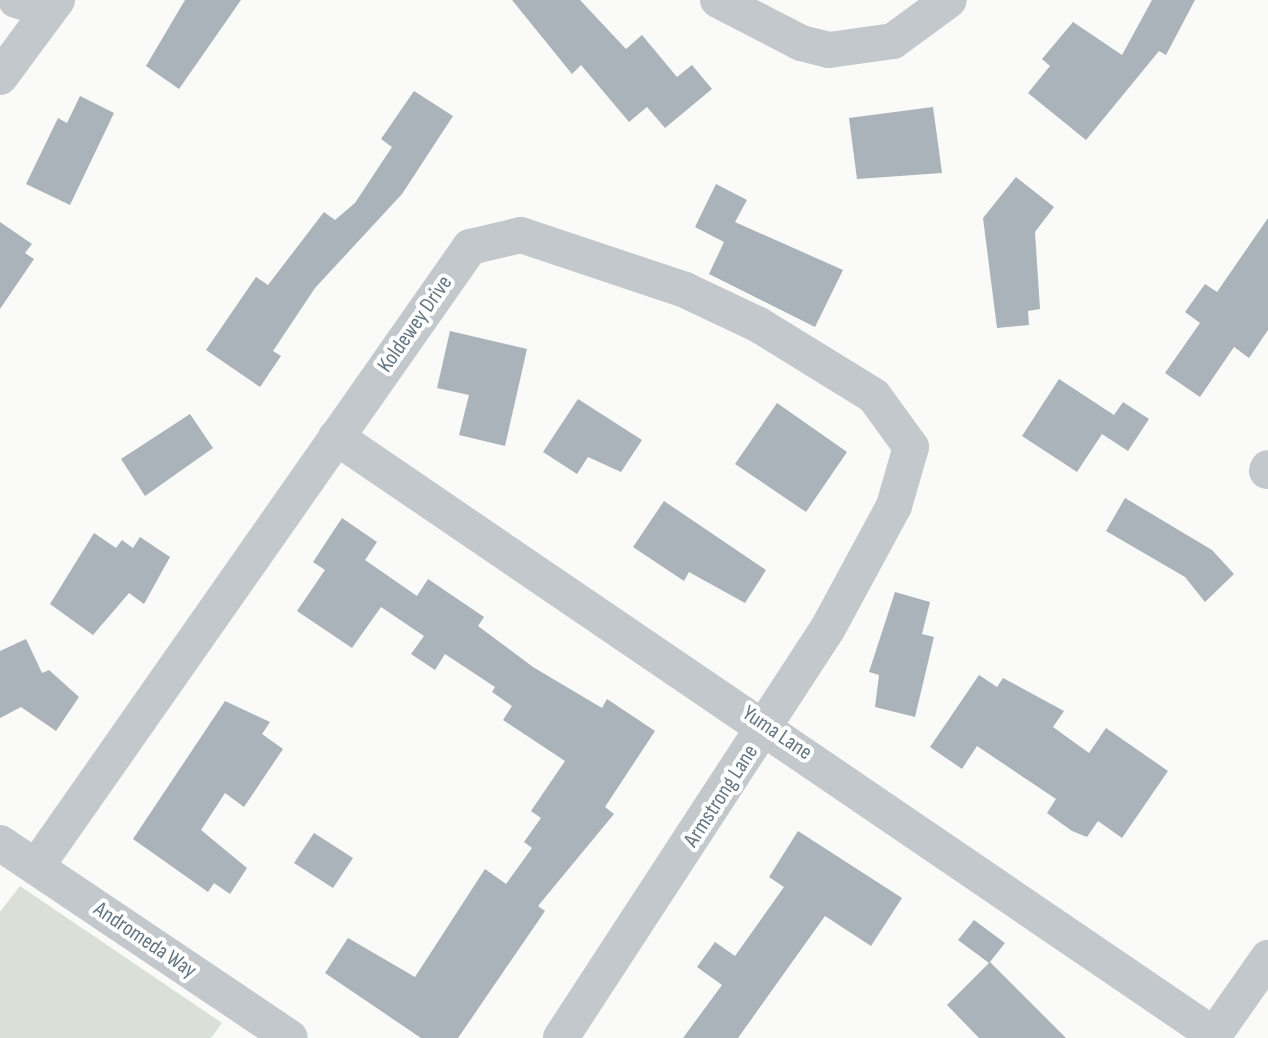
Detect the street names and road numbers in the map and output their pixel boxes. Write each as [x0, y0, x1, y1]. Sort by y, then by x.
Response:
street label: Koldewey Drive [372, 271, 458, 377]
street label: Yuma Lane [737, 700, 817, 766]
street label: Armstrong Lane [678, 740, 764, 852]
street label: Andromeda Way [89, 896, 201, 984]

